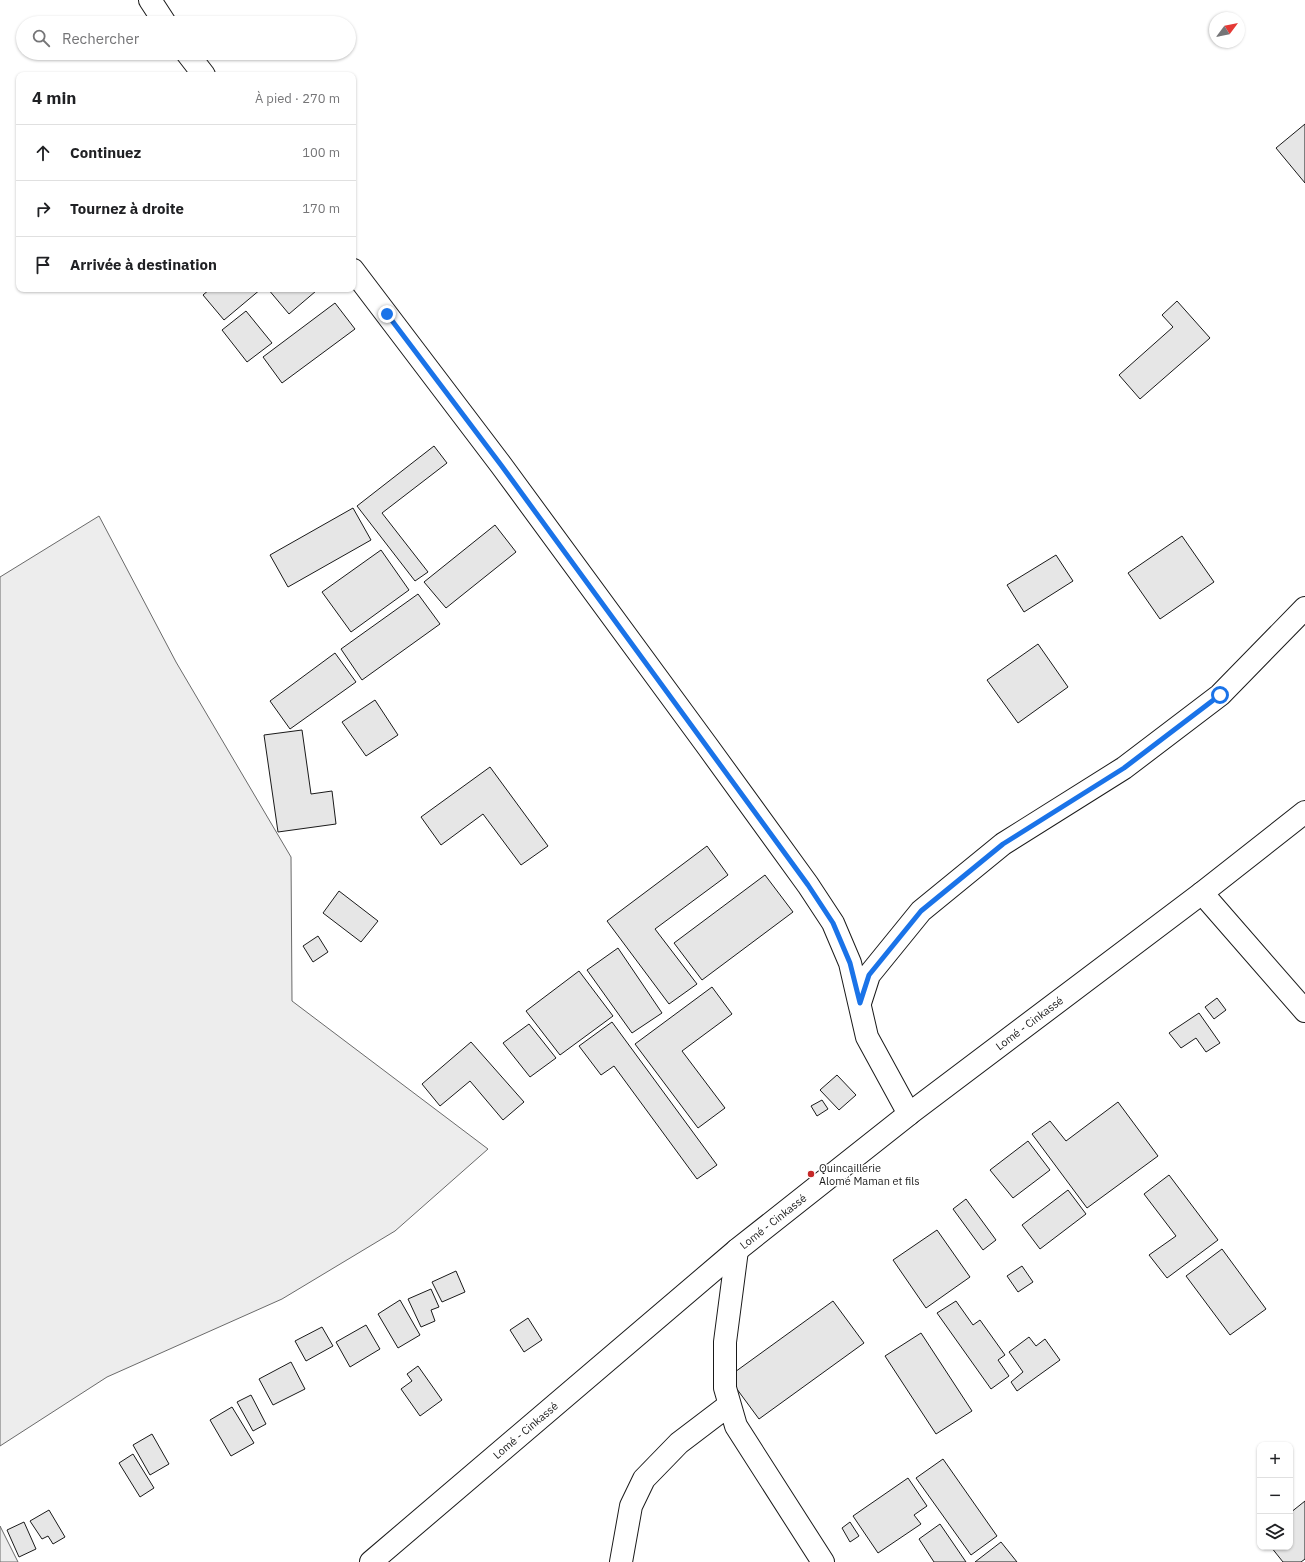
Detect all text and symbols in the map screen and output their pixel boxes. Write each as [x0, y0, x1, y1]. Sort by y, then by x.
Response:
north arrow [1209, 12, 1245, 48]
search box [16, 16, 356, 60]
icon: search [30, 27, 52, 49]
text: Rechercher [62, 29, 139, 48]
text: 4 min [32, 87, 76, 109]
text: À pied · 270 m [255, 90, 340, 107]
icon: ahead [32, 142, 54, 164]
text: Continuez [70, 143, 141, 162]
text: 100 m [302, 144, 340, 161]
icon: right [32, 198, 54, 220]
text: Tournez à droite [70, 199, 184, 218]
text: 170 m [302, 200, 340, 217]
icon: arrive [32, 254, 54, 276]
text: Arrivée à destination [70, 255, 217, 274]
route end [378, 305, 396, 323]
route start [1211, 686, 1229, 704]
street label: Lomé - Cinkassé [993, 993, 1066, 1053]
place label: Quincaillerie Alomé Maman et fils [819, 1161, 920, 1188]
marker: Quincaillerie Alomé Maman et fils [806, 1169, 816, 1179]
street label: Lomé - Cinkassé [737, 1191, 809, 1252]
street label: Lomé - Cinkassé [490, 1399, 561, 1462]
map controls [1257, 1442, 1293, 1550]
button: + [1257, 1442, 1293, 1478]
button: − [1257, 1478, 1293, 1514]
button: layers [1257, 1514, 1293, 1550]

